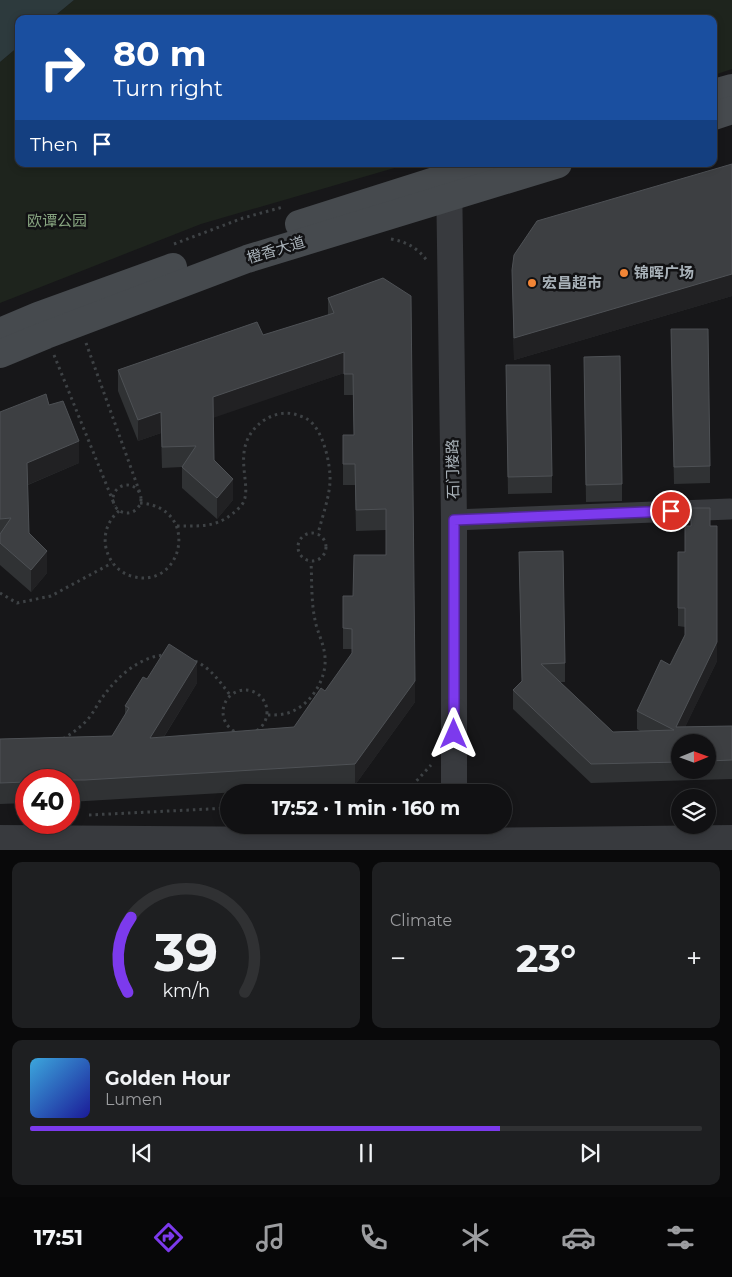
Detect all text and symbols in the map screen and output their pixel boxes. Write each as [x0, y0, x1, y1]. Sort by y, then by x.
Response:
text: 80 m [113, 32, 207, 75]
icon: right [30, 35, 95, 100]
text: Turn right [113, 75, 223, 102]
icon: arrive [88, 130, 116, 158]
text: Then [30, 133, 78, 156]
park label: 欧谭公园 [27, 211, 87, 230]
street label: 橙香大道 [244, 232, 307, 267]
place label: 锦晖广场 [634, 263, 694, 282]
marker: 锦晖广场 [618, 267, 630, 279]
place label: 宏昌超市 [542, 273, 602, 292]
marker: 宏昌超市 [526, 277, 538, 289]
street label: 石门楼路 [442, 439, 463, 499]
pin [650, 490, 692, 532]
icon: arrive [657, 497, 685, 525]
position arrow [427, 707, 479, 759]
north arrow [671, 734, 716, 779]
map controls [671, 734, 716, 834]
speed limit sign: 40 [15, 769, 80, 834]
button: layers [671, 789, 716, 834]
text: 17:52 · 1 min · 160 m [272, 797, 460, 820]
text: Climate [390, 911, 452, 930]
text: 39 [153, 921, 218, 984]
text: 23° [516, 935, 576, 982]
text: − [390, 941, 406, 975]
text: + [686, 941, 702, 975]
text: km/h [162, 980, 210, 1001]
text: Golden Hour [105, 1067, 231, 1090]
text: Lumen [105, 1090, 163, 1109]
icon: previous [128, 1139, 156, 1167]
icon: pause [352, 1139, 380, 1167]
icon: next [576, 1139, 604, 1167]
icon: directions [151, 1220, 186, 1255]
icon: music [253, 1220, 288, 1255]
icon: phone [356, 1220, 391, 1255]
icon: climate [458, 1220, 493, 1255]
icon: car [561, 1220, 596, 1255]
icon: filters [663, 1220, 698, 1255]
text: 17:51 [34, 1224, 83, 1251]

